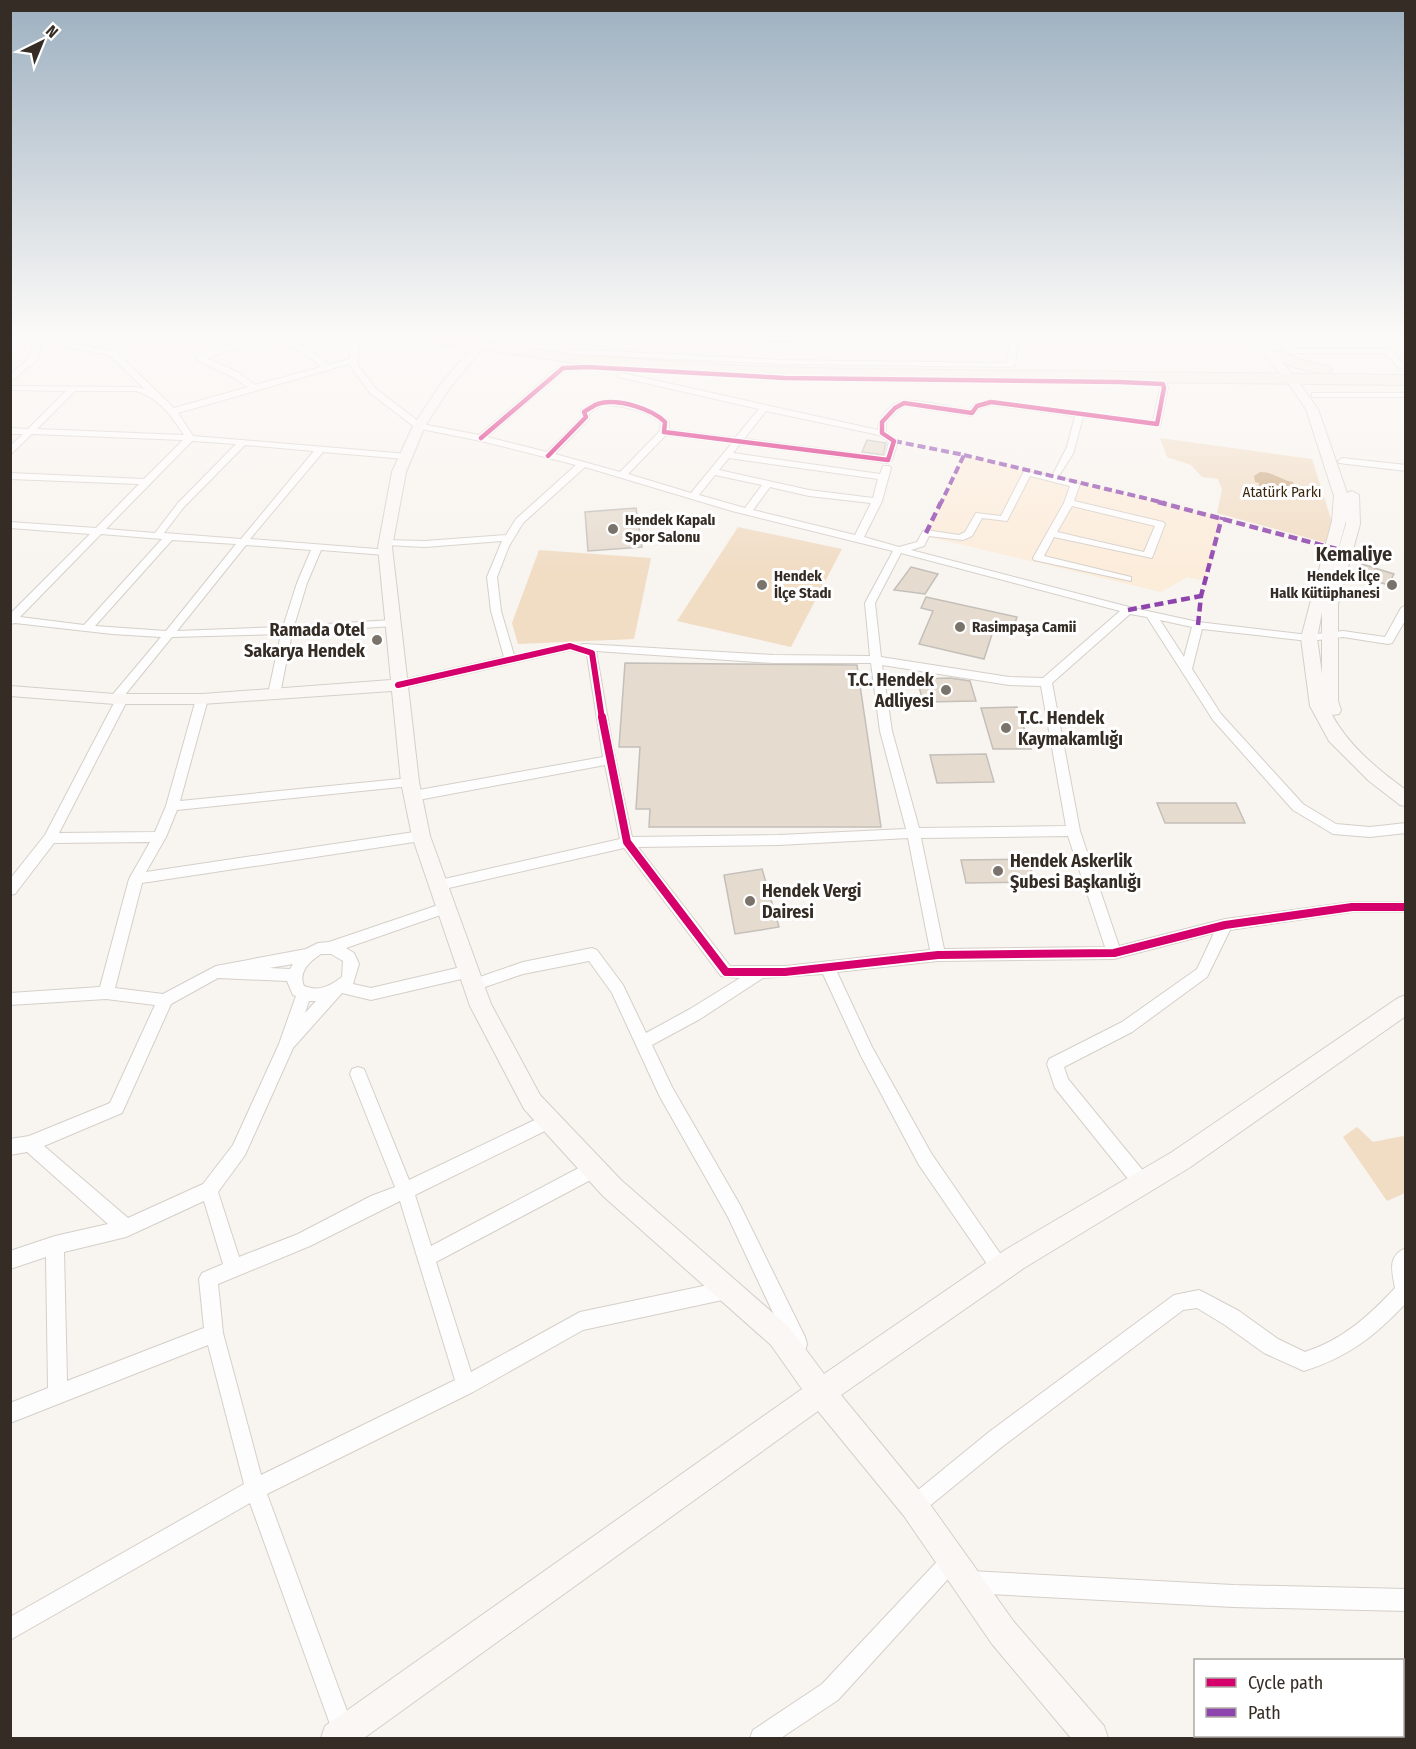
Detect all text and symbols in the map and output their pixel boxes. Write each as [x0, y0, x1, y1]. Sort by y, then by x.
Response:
north arrow [12, 12, 72, 72]
text: N [42, 21, 62, 42]
park label: Atatürk Parkı [1243, 483, 1321, 501]
place label: Hendek Kapalı Spor Salonu [625, 511, 715, 546]
marker: Hendek Kapalı Spor Salonu [606, 522, 620, 536]
district label: Kemaliye [1316, 542, 1392, 566]
place label: Hendek İlçe Stadı [774, 567, 832, 603]
place label: Hendek İlçe Halk Kütüphanesi [1270, 567, 1380, 602]
marker: Hendek İlçe Stadı [755, 578, 769, 592]
marker: Hendek İlçe Halk Kütüphanesi [1385, 578, 1399, 592]
place label: Rasimpaşa Camii [972, 618, 1077, 637]
place label: Ramada Otel Sakarya Hendek [244, 619, 366, 662]
marker: Rasimpaşa Camii [953, 620, 967, 634]
marker: Ramada Otel Sakarya Hendek [370, 633, 384, 647]
place label: T.C. Hendek Adliyesi [848, 669, 935, 712]
marker: T.C. Hendek Adliyesi [939, 683, 953, 697]
place label: T.C. Hendek Kaymakamlığı [1018, 707, 1123, 750]
marker: T.C. Hendek Kaymakamlığı [999, 721, 1013, 735]
place label: Hendek Askerlik Şubesi Başkanlığı [1010, 850, 1141, 893]
marker: Hendek Askerlik Şubesi Başkanlığı [991, 864, 1005, 878]
place label: Hendek Vergi Dairesi [762, 880, 861, 923]
marker: Hendek Vergi Dairesi [743, 894, 757, 908]
legend [1194, 1659, 1404, 1737]
text: Cycle path [1248, 1672, 1323, 1694]
text: Path [1248, 1702, 1281, 1724]

